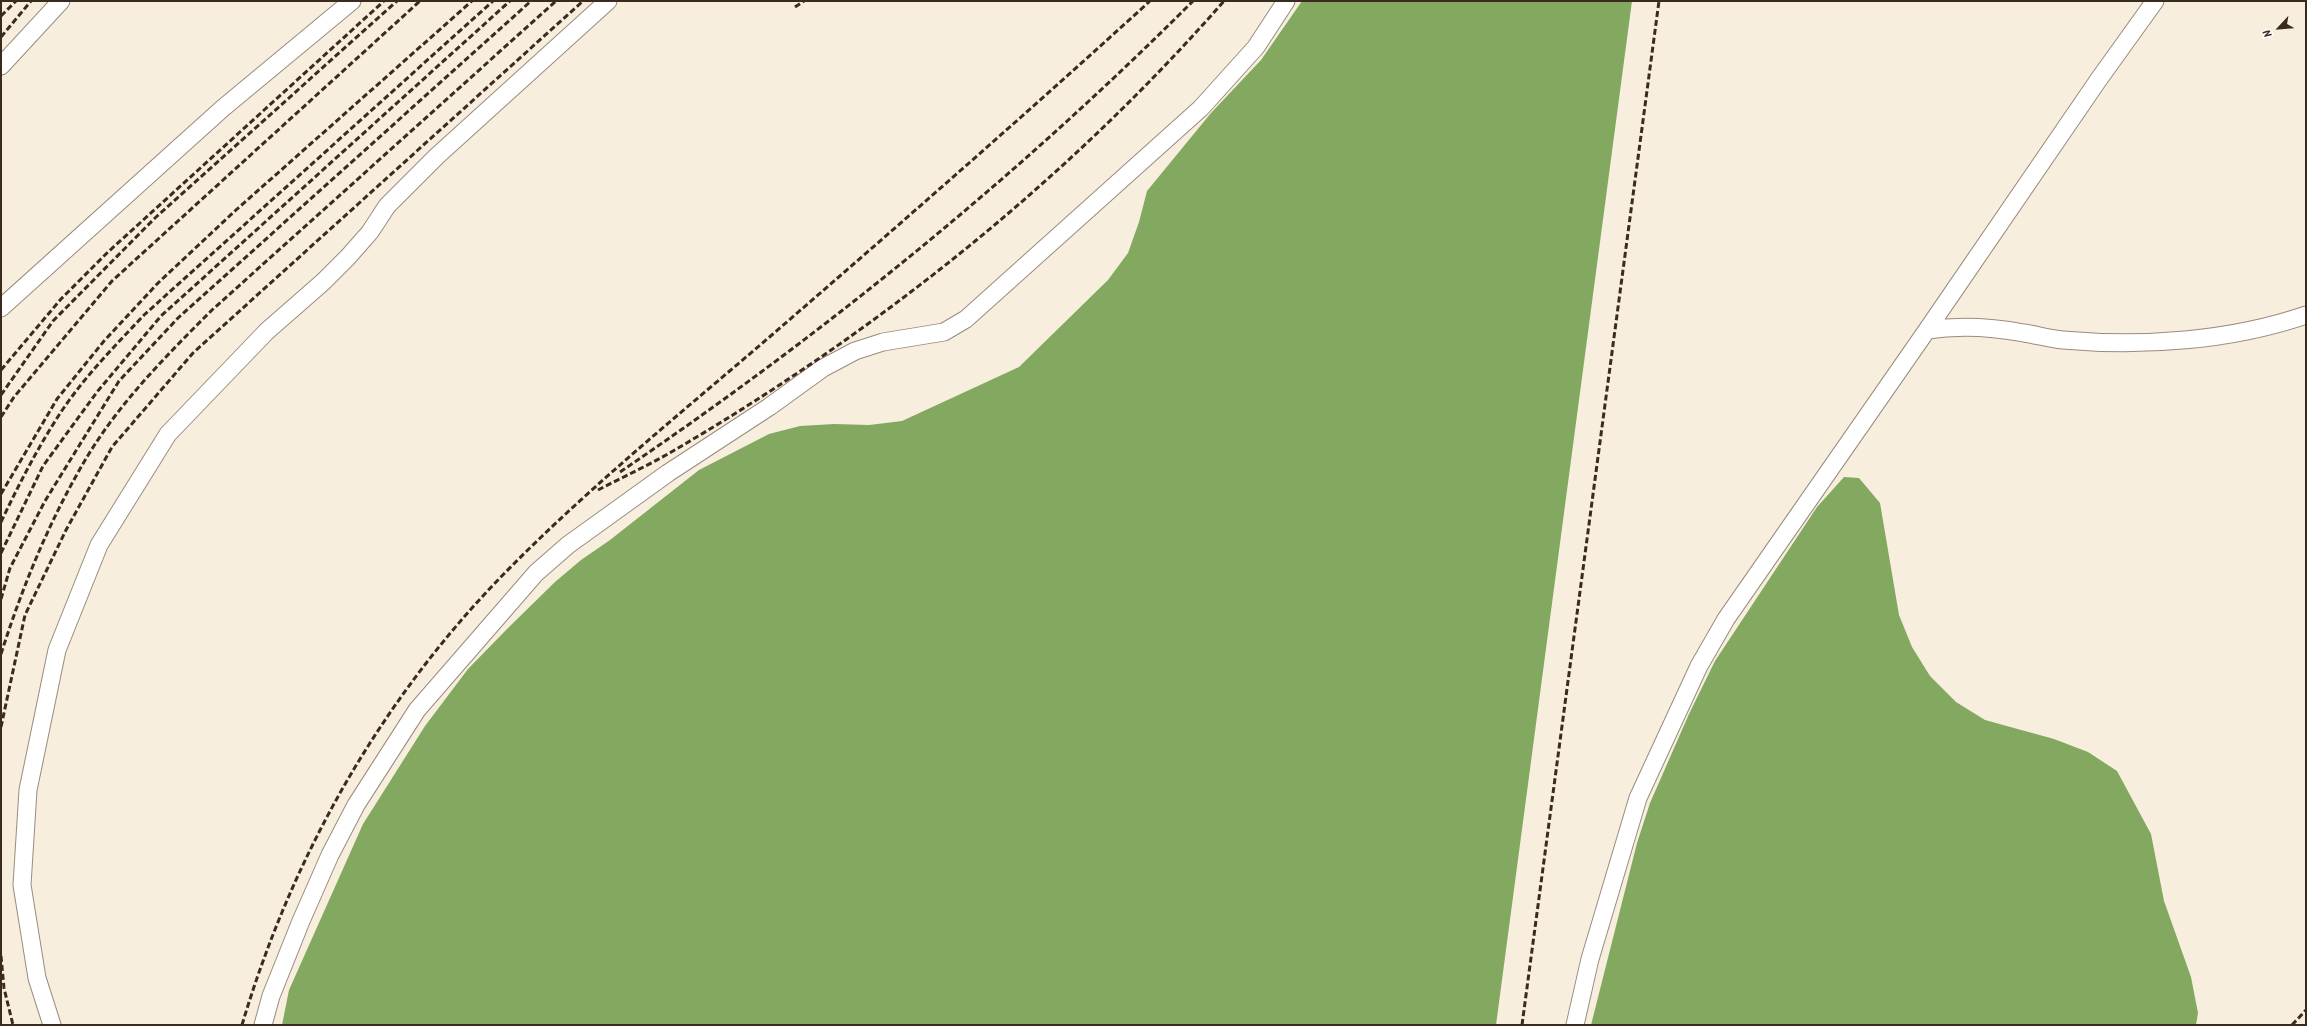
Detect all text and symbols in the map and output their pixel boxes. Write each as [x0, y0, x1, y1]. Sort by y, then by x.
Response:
north arrow [2259, 8, 2299, 48]
text: N [2259, 26, 2278, 40]

